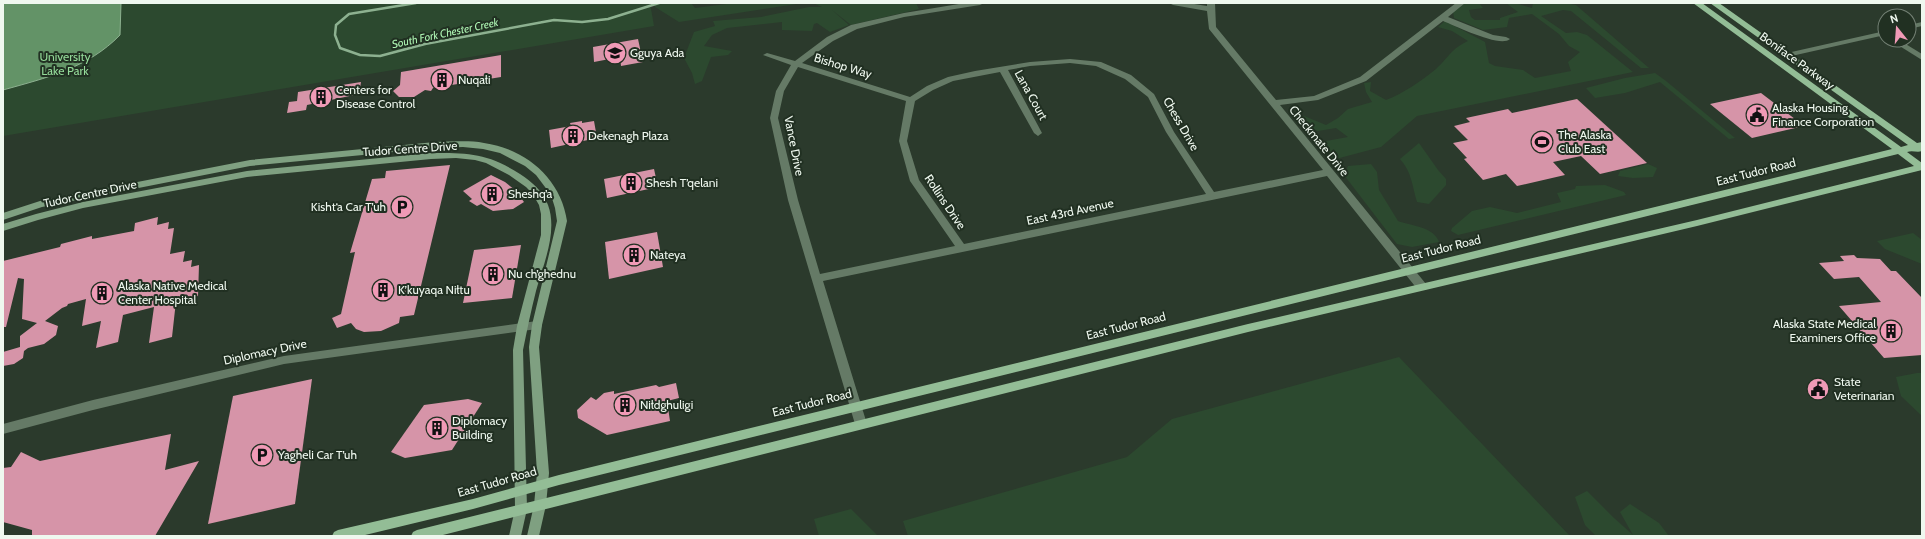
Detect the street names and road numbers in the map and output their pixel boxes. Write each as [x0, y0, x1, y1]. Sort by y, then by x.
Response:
street label: Boniface Parkway [1757, 28, 1838, 93]
street label: Bishop Way [812, 50, 874, 81]
street label: Lana Court [1012, 67, 1051, 122]
street label: Chess Drive [1160, 94, 1203, 153]
street label: Checkmate Drive [1286, 102, 1353, 179]
street label: Vance Drive [781, 115, 808, 177]
street label: Tudor Centre Drive [362, 138, 458, 159]
street label: East Tudor Road [1715, 154, 1797, 189]
street label: Rollins Drive [922, 171, 969, 232]
street label: Tudor Centre Drive [42, 176, 138, 211]
street label: East 43rd Avenue [1025, 195, 1115, 228]
street label: East Tudor Road [1400, 231, 1482, 266]
street label: East Tudor Road [1085, 308, 1167, 343]
street label: Diplomacy Drive [222, 335, 308, 368]
street label: East Tudor Road [771, 385, 853, 420]
street label: East Tudor Road [456, 463, 538, 500]

